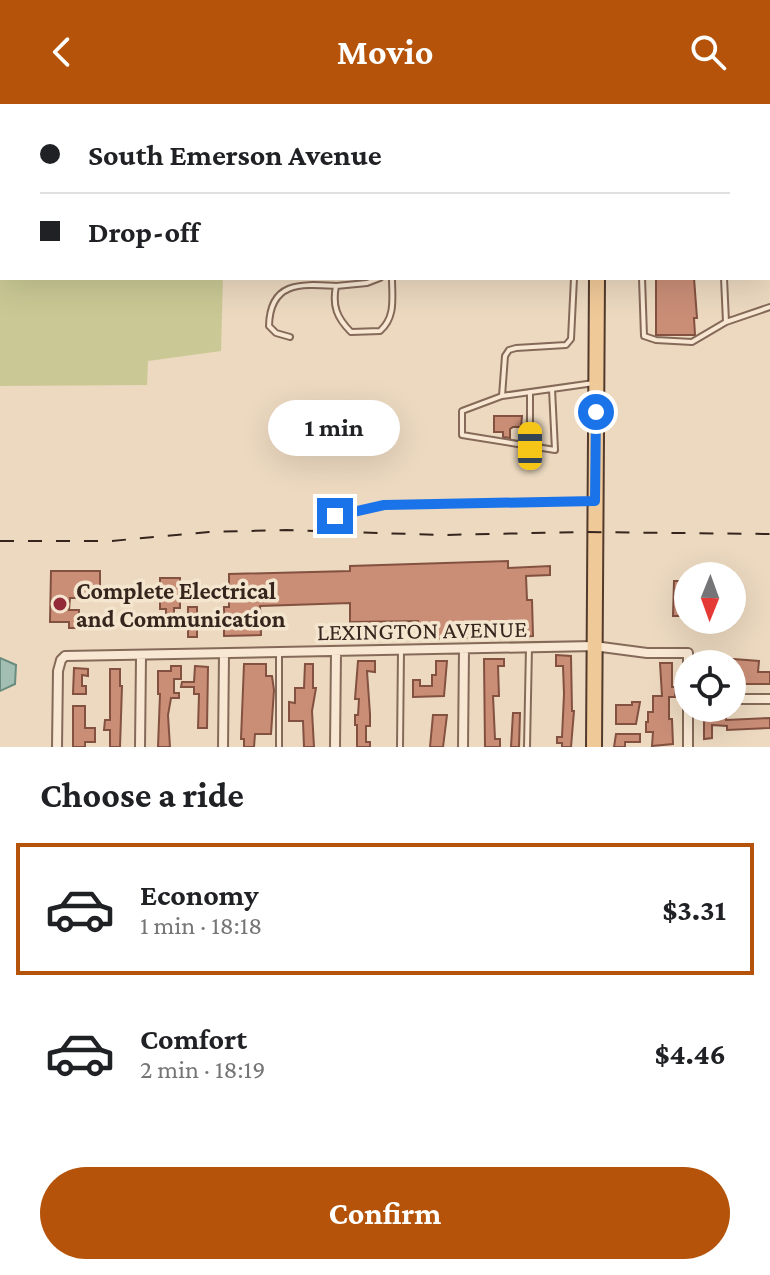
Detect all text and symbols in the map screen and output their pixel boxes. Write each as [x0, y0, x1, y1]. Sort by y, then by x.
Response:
icon: back [40, 30, 84, 74]
icon: search [686, 30, 730, 74]
text: Movio [337, 32, 433, 72]
text: South Emerson Avenue [88, 138, 382, 171]
text: Drop-off [88, 215, 199, 248]
route start [578, 394, 614, 430]
callout: 1 min [269, 400, 401, 456]
text: 1 min [304, 413, 364, 442]
car [518, 422, 542, 470]
route end [317, 498, 353, 534]
north arrow [674, 562, 746, 634]
map controls [674, 562, 746, 722]
place label: Complete Electrical and Communication [76, 577, 286, 632]
marker: Complete Electrical and Communication [51, 595, 69, 613]
street label: LEXINGTON AVENUE [317, 615, 527, 645]
button: locate [674, 650, 746, 722]
text: Choose a ride [40, 775, 244, 815]
icon: car [44, 873, 116, 945]
text: Economy [140, 878, 259, 911]
text: $3.31 [662, 893, 726, 926]
text: 1 min · 18:18 [140, 911, 262, 940]
icon: car [44, 1017, 116, 1089]
text: Comfort [140, 1022, 247, 1055]
text: $4.46 [654, 1037, 726, 1070]
text: 2 min · 18:19 [140, 1055, 265, 1084]
button: Confirm [40, 1167, 730, 1259]

